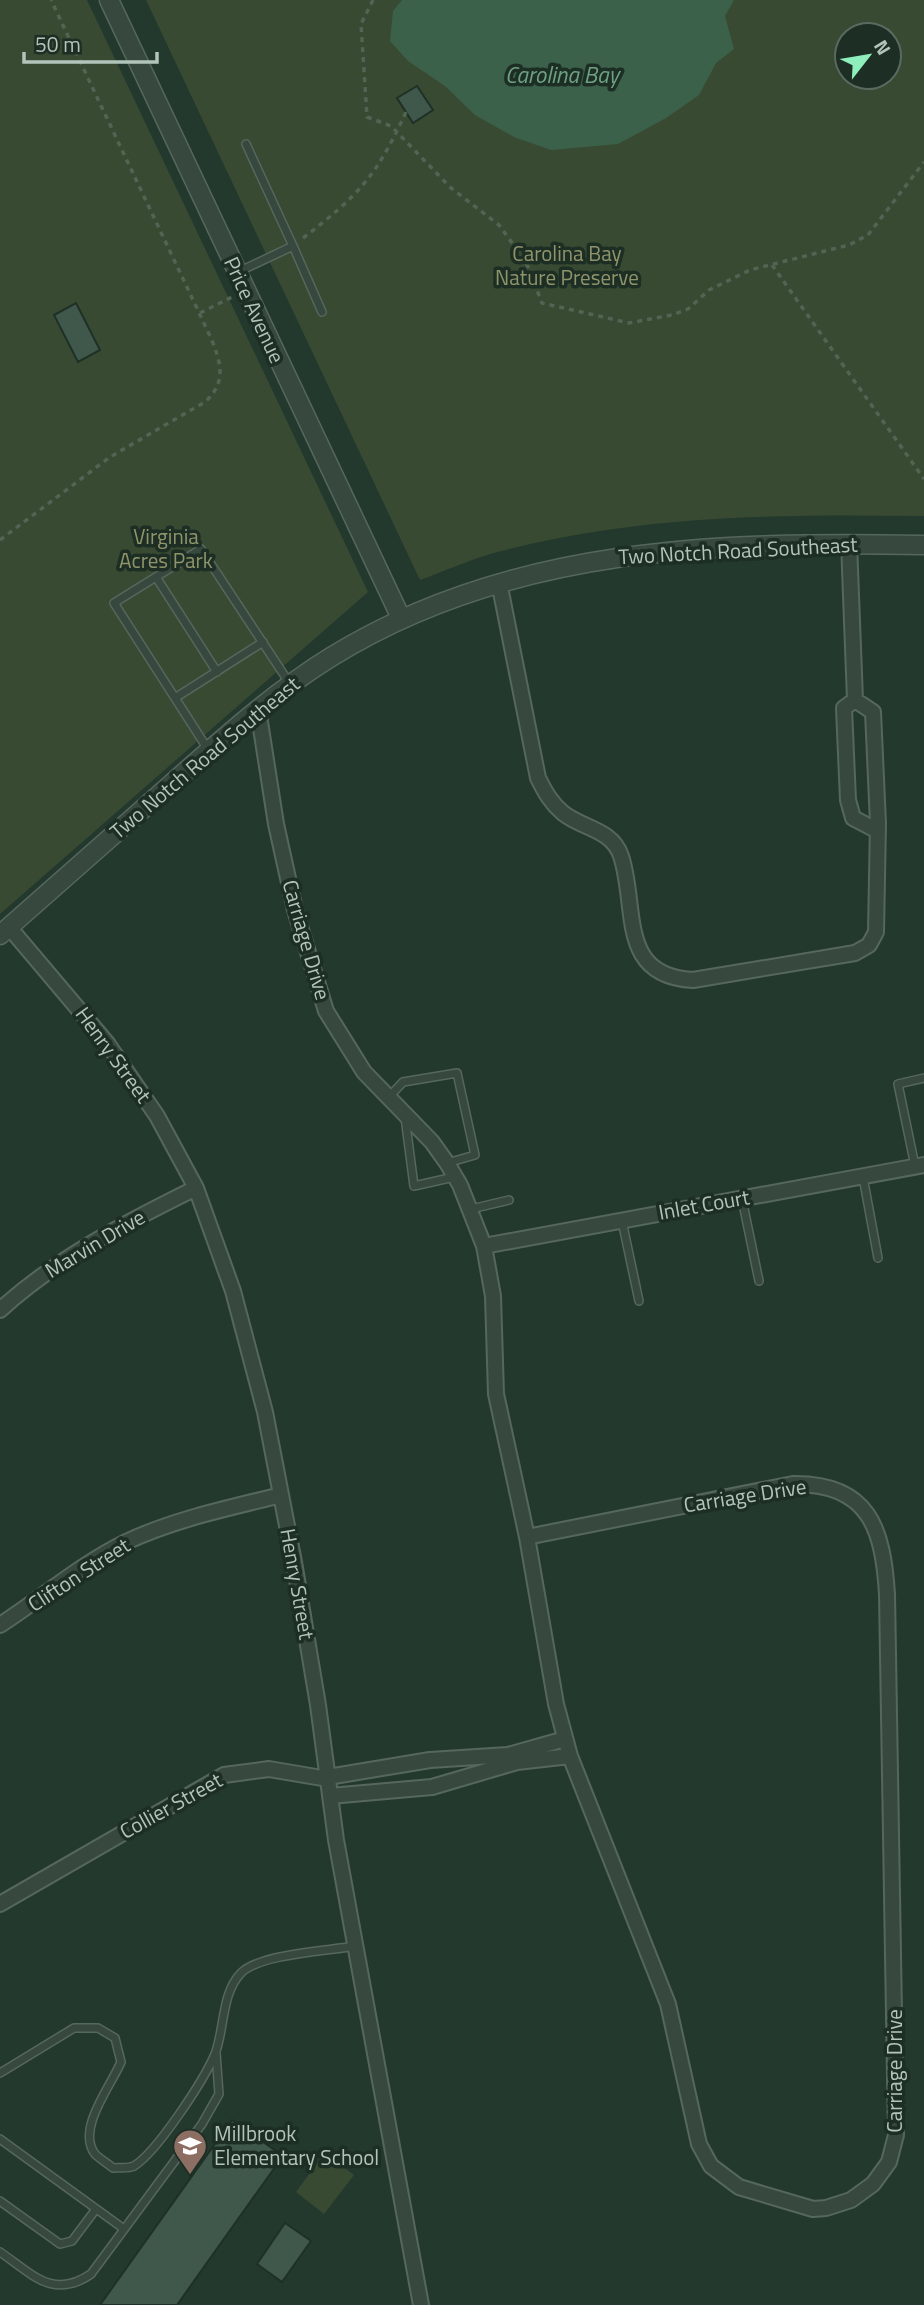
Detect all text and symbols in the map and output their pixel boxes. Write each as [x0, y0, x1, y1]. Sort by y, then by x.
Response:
scale bar [24, 21, 158, 65]
north arrow [833, 21, 903, 91]
text: 50 m [35, 28, 81, 60]
text: N [867, 34, 899, 60]
water label: Carolina Bay [505, 57, 622, 92]
park label: Carolina Bay Nature Preserve [495, 237, 639, 293]
street label: Price Avenue [216, 251, 294, 368]
park label: Virginia Acres Park [119, 520, 213, 576]
street label: Two Notch Road Southeast [618, 528, 859, 572]
street label: Two Notch Road Southeast [102, 668, 307, 846]
street label: Carriage Drive [275, 876, 339, 1004]
street label: Henry Street [68, 1000, 160, 1110]
street label: Inlet Court [656, 1180, 752, 1228]
street label: Marvin Drive [38, 1201, 151, 1286]
street label: Carriage Drive [681, 1470, 808, 1520]
street label: Henry Street [272, 1526, 324, 1642]
street label: Clifton Street [21, 1529, 136, 1619]
street label: Collier Street [113, 1763, 228, 1847]
street label: Carriage Drive [878, 2009, 910, 2133]
place label: Millbrook Elementary School [214, 2117, 379, 2173]
school or university icon: Millbrook Elementary School [171, 2127, 209, 2176]

